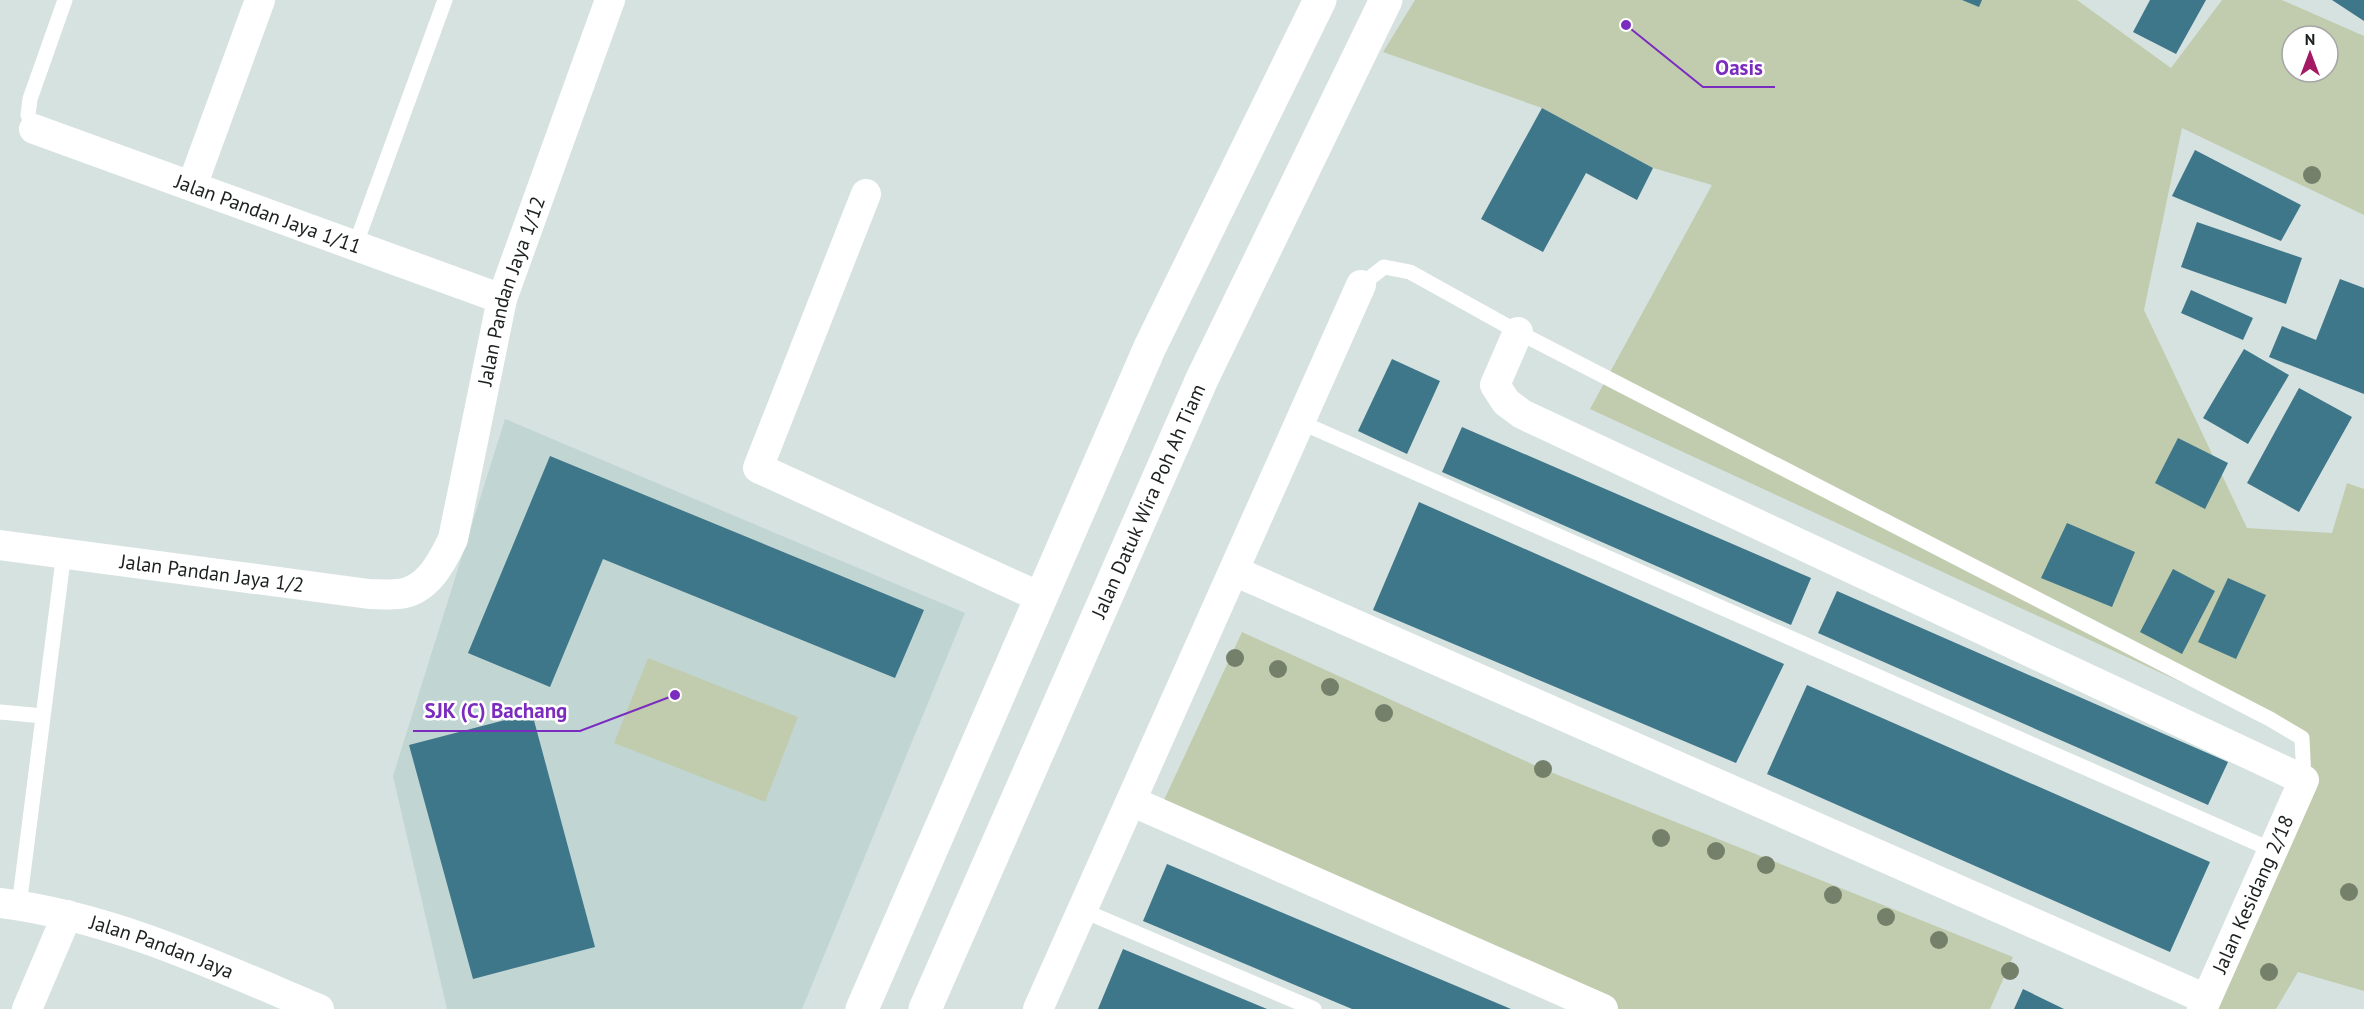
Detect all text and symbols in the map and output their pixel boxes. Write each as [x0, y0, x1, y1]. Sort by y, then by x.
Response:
north arrow [2280, 24, 2340, 84]
text: N [2305, 29, 2315, 49]
callout: Oasis [1703, 48, 1775, 87]
text: Oasis [1715, 54, 1763, 81]
street label: Jalan Pandan Jaya 1/11 [170, 168, 365, 260]
street label: Jalan Pandan Jaya 1/12 [471, 193, 551, 389]
street label: Jalan Datuk Wira Poh Ah Tiam [1085, 380, 1211, 623]
street label: Jalan Pandan Jaya 1/2 [118, 548, 306, 598]
callout: SJK (C) Bachang [413, 692, 580, 731]
text: SJK (C) Bachang [425, 697, 567, 724]
street label: Jalan Kesidang 2/18 [2206, 811, 2300, 978]
street label: Jalan Pandan Jaya [86, 909, 238, 985]

